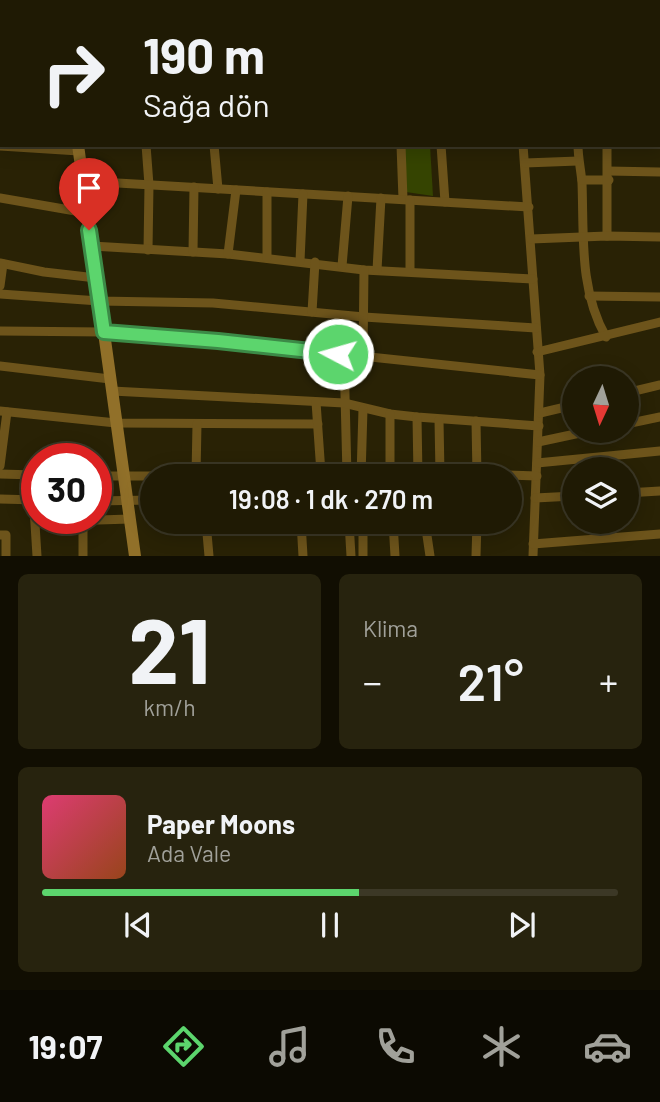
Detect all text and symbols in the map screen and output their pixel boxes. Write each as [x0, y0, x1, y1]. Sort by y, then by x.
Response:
text: 190 m [143, 25, 265, 84]
icon: right [28, 28, 119, 119]
text: Sağa dön [143, 85, 270, 123]
pin [59, 158, 119, 230]
icon: arrive [70, 169, 108, 207]
position arrow [301, 317, 375, 391]
north arrow [562, 366, 639, 443]
map controls [562, 366, 639, 534]
speed limit sign: 30 [21, 443, 112, 534]
button: layers [562, 457, 639, 534]
text: 19:08 · 1 dk · 270 m [229, 483, 433, 514]
text: 21 [128, 593, 211, 702]
text: Klima [363, 614, 418, 642]
text: 21° [457, 649, 524, 711]
text: − [363, 658, 382, 704]
text: + [599, 658, 618, 704]
text: km/h [143, 693, 196, 721]
text: Paper Moons [147, 808, 295, 839]
text: Ada Vale [147, 839, 231, 867]
icon: previous [119, 906, 157, 944]
icon: pause [311, 906, 349, 944]
icon: next [503, 906, 541, 944]
icon: directions [159, 1022, 208, 1071]
icon: music [265, 1022, 314, 1071]
icon: phone [371, 1022, 420, 1071]
icon: climate [477, 1022, 526, 1071]
icon: car [583, 1022, 632, 1071]
text: 19:07 [28, 1027, 103, 1065]

